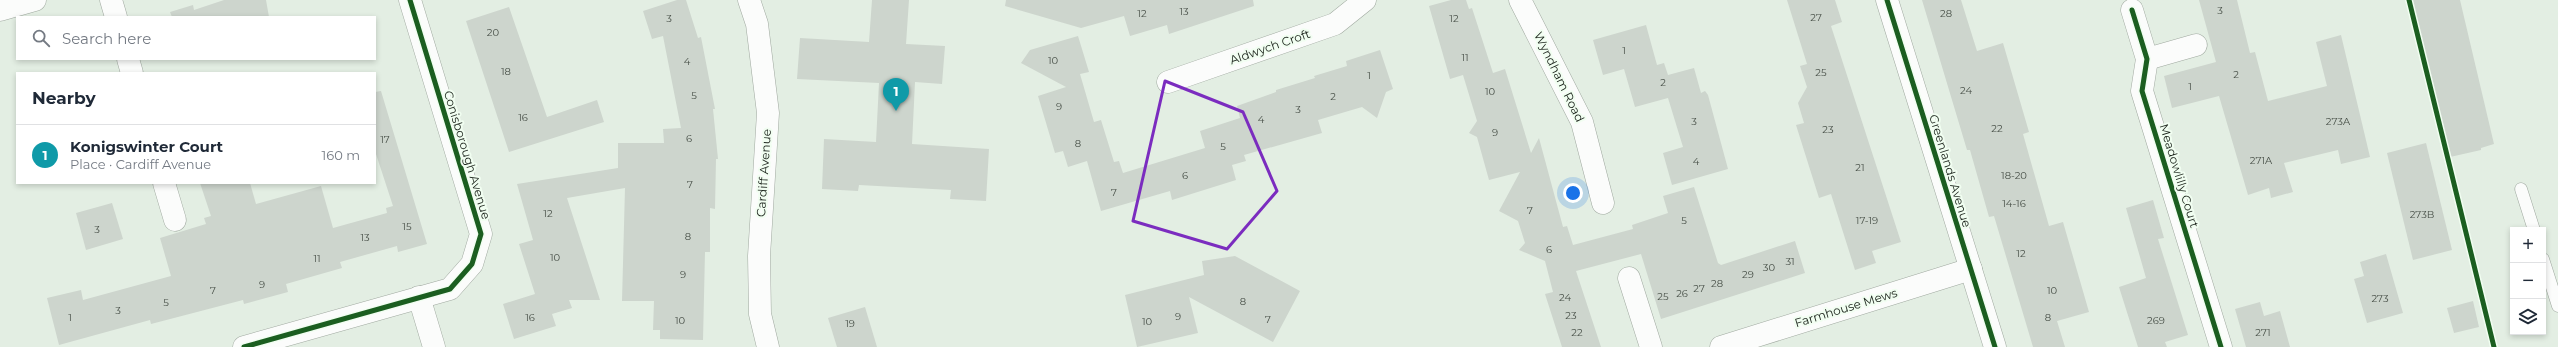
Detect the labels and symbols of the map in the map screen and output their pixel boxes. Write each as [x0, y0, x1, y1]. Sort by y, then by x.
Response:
house number: 3 [2217, 4, 2223, 17]
house number: 13 [1179, 5, 1189, 18]
house number: 12 [1137, 7, 1147, 20]
house number: 28 [1940, 7, 1952, 20]
house number: 27 [1810, 11, 1822, 24]
house number: 3 [666, 12, 672, 25]
house number: 12 [1449, 12, 1459, 25]
house number: 20 [487, 26, 500, 39]
street label: Aldwych Croft [1228, 26, 1312, 67]
street label: Wyndham Road [1531, 29, 1588, 124]
house number: 1 [1622, 44, 1626, 57]
house number: 11 [1461, 51, 1469, 64]
house number: 10 [1048, 54, 1058, 67]
house number: 4 [684, 55, 691, 68]
house number: 18 [501, 65, 511, 78]
house number: 25 [1815, 66, 1827, 79]
house number: 2 [2233, 68, 2239, 81]
house number: 1 [1367, 69, 1371, 82]
house number: 2 [1660, 76, 1666, 89]
pin: 1 [883, 78, 909, 111]
house number: 1 [2188, 80, 2192, 93]
house number: 24 [1960, 84, 1972, 97]
house number: 10 [1485, 85, 1495, 98]
street label: Conisborough Avenue [441, 89, 494, 221]
house number: 5 [691, 89, 697, 102]
house number: 2 [1330, 90, 1336, 103]
house number: 9 [1056, 100, 1062, 113]
house number: 3 [1295, 103, 1301, 116]
house number: 16 [518, 111, 528, 124]
house number: 4 [1258, 113, 1265, 126]
street label: Greenlands Avenue [1926, 113, 1975, 229]
house number: 3 [1691, 115, 1697, 128]
house number: 273A [2326, 115, 2351, 128]
house number: 22 [1991, 122, 2003, 135]
street label: Meadowlilly Court [2157, 122, 2202, 230]
house number: 23 [1822, 123, 1834, 136]
house number: 9 [1492, 126, 1498, 139]
street label: Cardiff Avenue [753, 128, 774, 217]
house number: 6 [686, 132, 692, 145]
house number: 17 [380, 133, 390, 146]
house number: 8 [1075, 137, 1081, 150]
house number: 5 [1220, 140, 1226, 153]
house number: 271A [2250, 154, 2273, 167]
house number: 4 [1693, 155, 1700, 168]
house number: 21 [1855, 161, 1865, 174]
house number: 6 [1182, 169, 1188, 182]
house number: 18-20 [2001, 169, 2027, 182]
house number: 7 [687, 178, 693, 191]
your location [1563, 183, 1583, 203]
house number: 7 [1111, 186, 1117, 199]
house number: 14-16 [2002, 197, 2026, 210]
house number: 7 [1527, 204, 1533, 217]
house number: 12 [543, 207, 553, 220]
house number: 273B [2410, 208, 2434, 221]
house number: 5 [1681, 214, 1687, 227]
house number: 17-19 [1856, 214, 1878, 227]
house number: 15 [402, 220, 412, 233]
house number: 3 [94, 223, 100, 236]
house number: 8 [685, 230, 691, 243]
house number: 13 [360, 231, 370, 244]
house number: 6 [1546, 243, 1552, 256]
house number: 12 [2016, 247, 2026, 260]
house number: 10 [550, 251, 560, 264]
house number: 11 [313, 252, 321, 265]
house number: 31 [1785, 255, 1795, 268]
house number: 30 [1763, 261, 1776, 274]
house number: 9 [680, 268, 686, 281]
house number: 29 [1742, 268, 1754, 281]
house number: 28 [1711, 277, 1723, 290]
house number: 9 [259, 278, 265, 291]
house number: 27 [1693, 282, 1705, 295]
house number: 7 [210, 284, 216, 297]
house number: 10 [2047, 284, 2057, 297]
street label: Farmhouse Mews [1793, 285, 1899, 330]
house number: 26 [1676, 287, 1688, 300]
house number: 25 [1657, 290, 1669, 303]
house number: 24 [1559, 291, 1571, 304]
house number: 273 [2371, 292, 2389, 305]
house number: 8 [1240, 295, 1246, 308]
house number: 5 [163, 296, 169, 309]
house number: 3 [115, 304, 121, 317]
house number: 23 [1565, 309, 1577, 322]
house number: 9 [1175, 310, 1181, 323]
house number: 1 [68, 311, 72, 324]
house number: 16 [525, 311, 535, 324]
house number: 8 [2045, 311, 2051, 324]
house number: 7 [1265, 313, 1271, 326]
house number: 10 [675, 314, 685, 327]
house number: 269 [2147, 314, 2165, 327]
house number: 10 [1142, 315, 1152, 328]
house number: 19 [845, 317, 855, 330]
house number: 22 [1571, 326, 1583, 339]
house number: 271 [2255, 326, 2271, 339]

